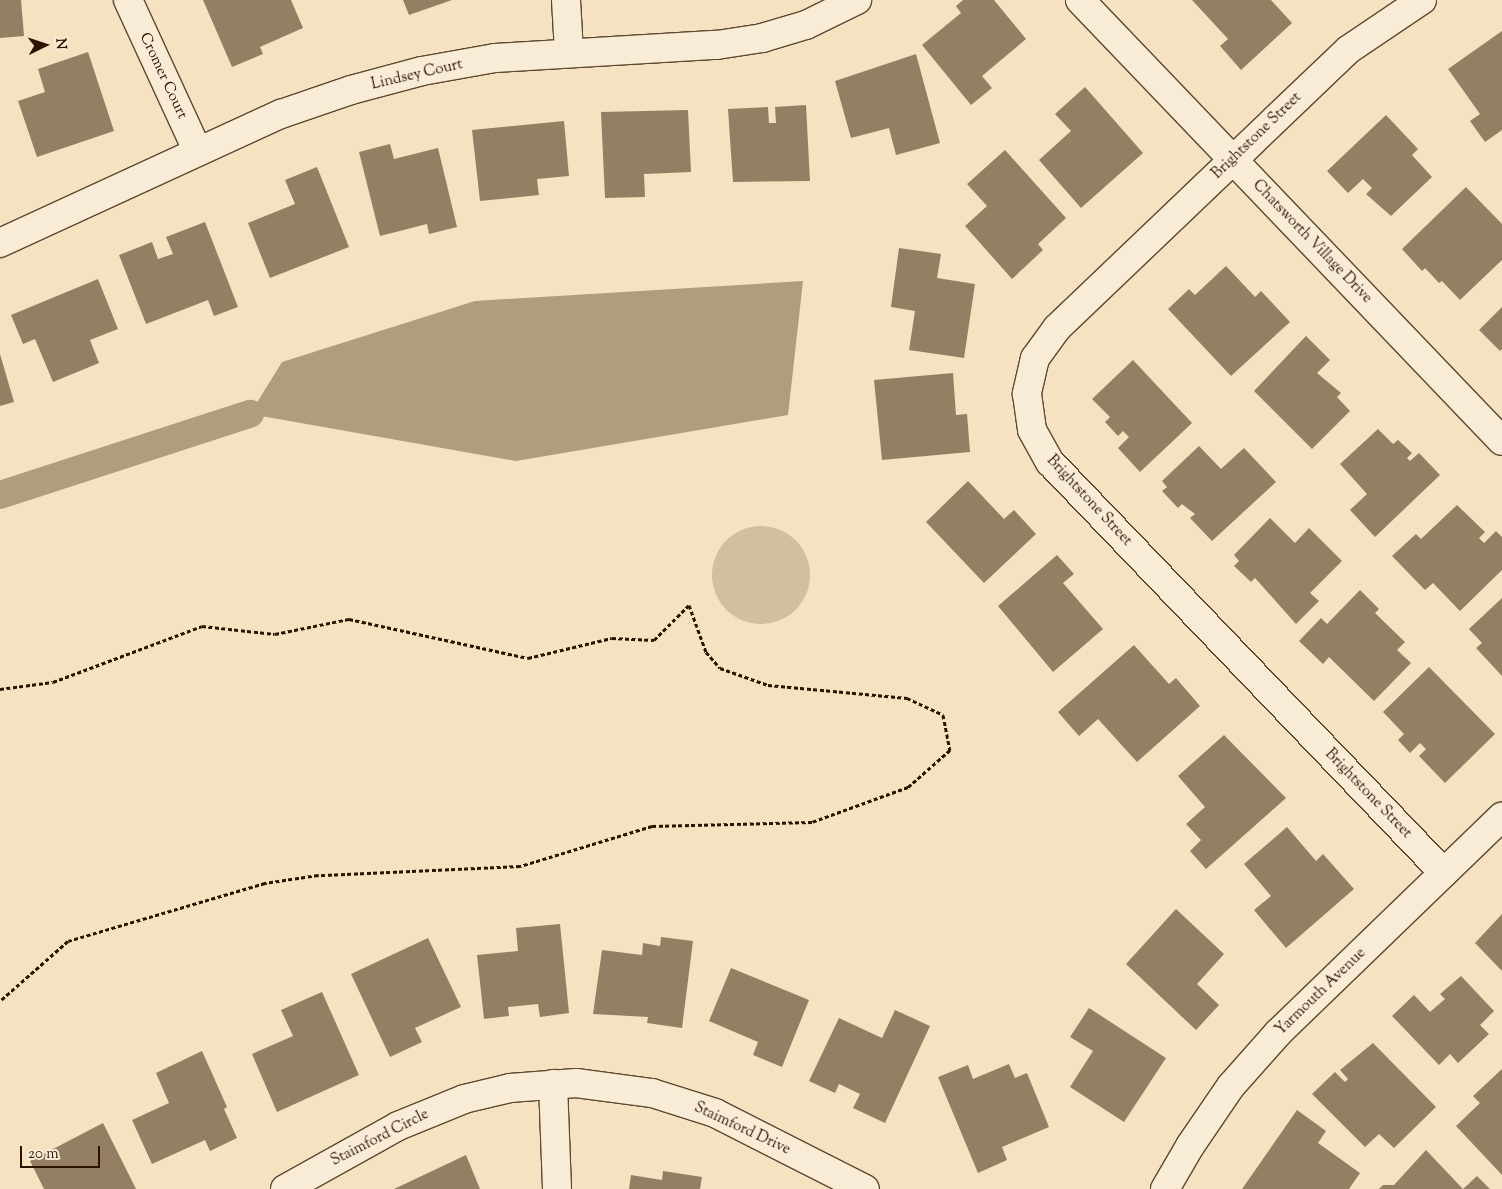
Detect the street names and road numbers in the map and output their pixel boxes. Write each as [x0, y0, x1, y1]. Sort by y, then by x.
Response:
street label: Cromer Court [135, 30, 191, 122]
street label: Lindsey Court [370, 56, 464, 94]
street label: Brightstone Street [1209, 89, 1305, 183]
street label: Chatsworth Village Drive [1248, 177, 1376, 307]
street label: Brightstone Street [1042, 452, 1136, 550]
street label: Brightstone Street [1321, 746, 1415, 842]
street label: Yarmouth Avenue [1272, 944, 1370, 1040]
street label: Staimford Drive [691, 1099, 793, 1159]
street label: Staimford Circle [328, 1106, 432, 1170]

